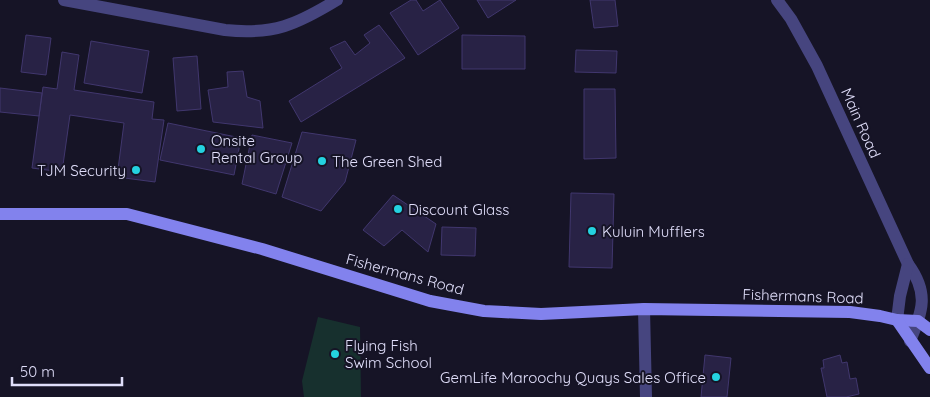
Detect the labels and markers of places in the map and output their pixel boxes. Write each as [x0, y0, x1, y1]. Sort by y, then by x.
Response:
place label: Onsite Rental Group [211, 131, 302, 167]
marker: Onsite Rental Group [195, 143, 207, 155]
place label: The Green Shed [332, 152, 442, 171]
marker: The Green Shed [316, 155, 328, 167]
place label: TJM Security [37, 161, 126, 180]
marker: TJM Security [130, 164, 142, 176]
place label: Discount Glass [408, 200, 509, 219]
marker: Discount Glass [392, 203, 404, 215]
place label: Kuluin Mufflers [602, 222, 705, 241]
marker: Kuluin Mufflers [586, 225, 598, 237]
place label: Flying Fish Swim School [345, 336, 432, 372]
marker: Flying Fish Swim School [329, 348, 341, 360]
place label: GemLife Maroochy Quays Sales Office [440, 368, 706, 387]
marker: GemLife Maroochy Quays Sales Office [710, 371, 722, 383]

